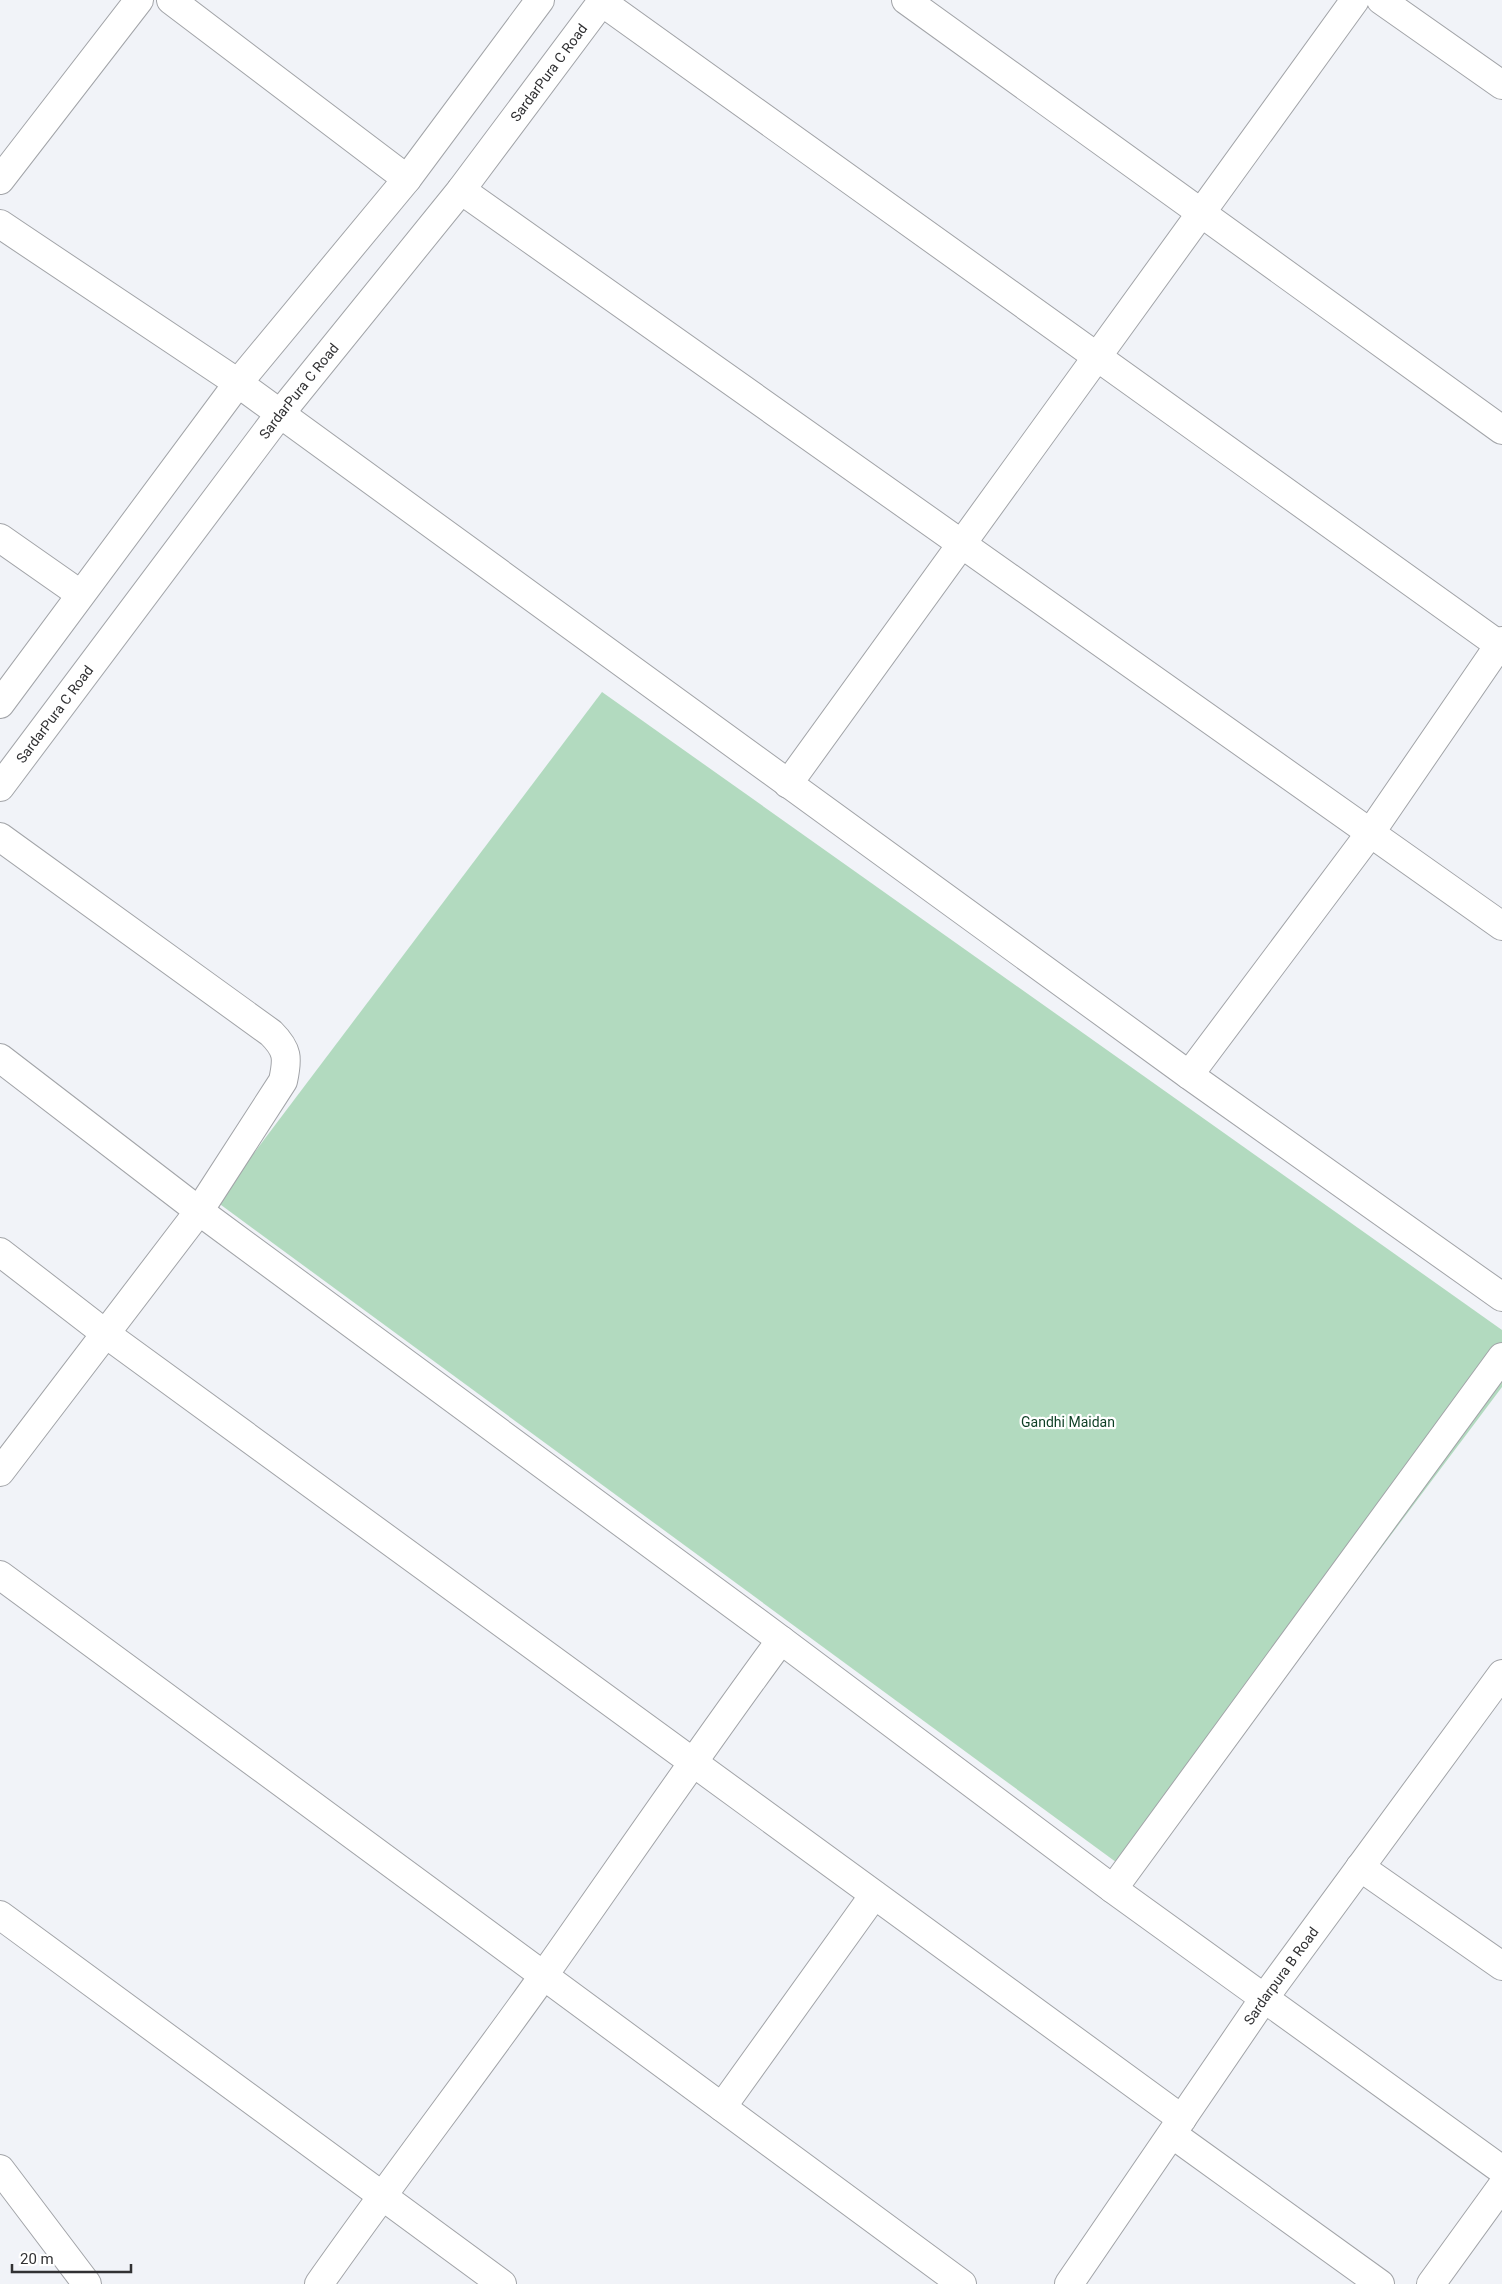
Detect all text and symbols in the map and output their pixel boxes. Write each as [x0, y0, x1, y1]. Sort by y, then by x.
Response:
street label: SardarPura C Road [507, 21, 590, 125]
street label: SardarPura C Road [256, 340, 342, 442]
street label: SardarPura C Road [13, 662, 96, 766]
park label: Gandhi Maidan [1021, 1414, 1115, 1430]
street label: Sardarpura B Road [1240, 1924, 1322, 2028]
scale bar [12, 2242, 131, 2274]
text: 20 m [20, 2250, 54, 2268]

